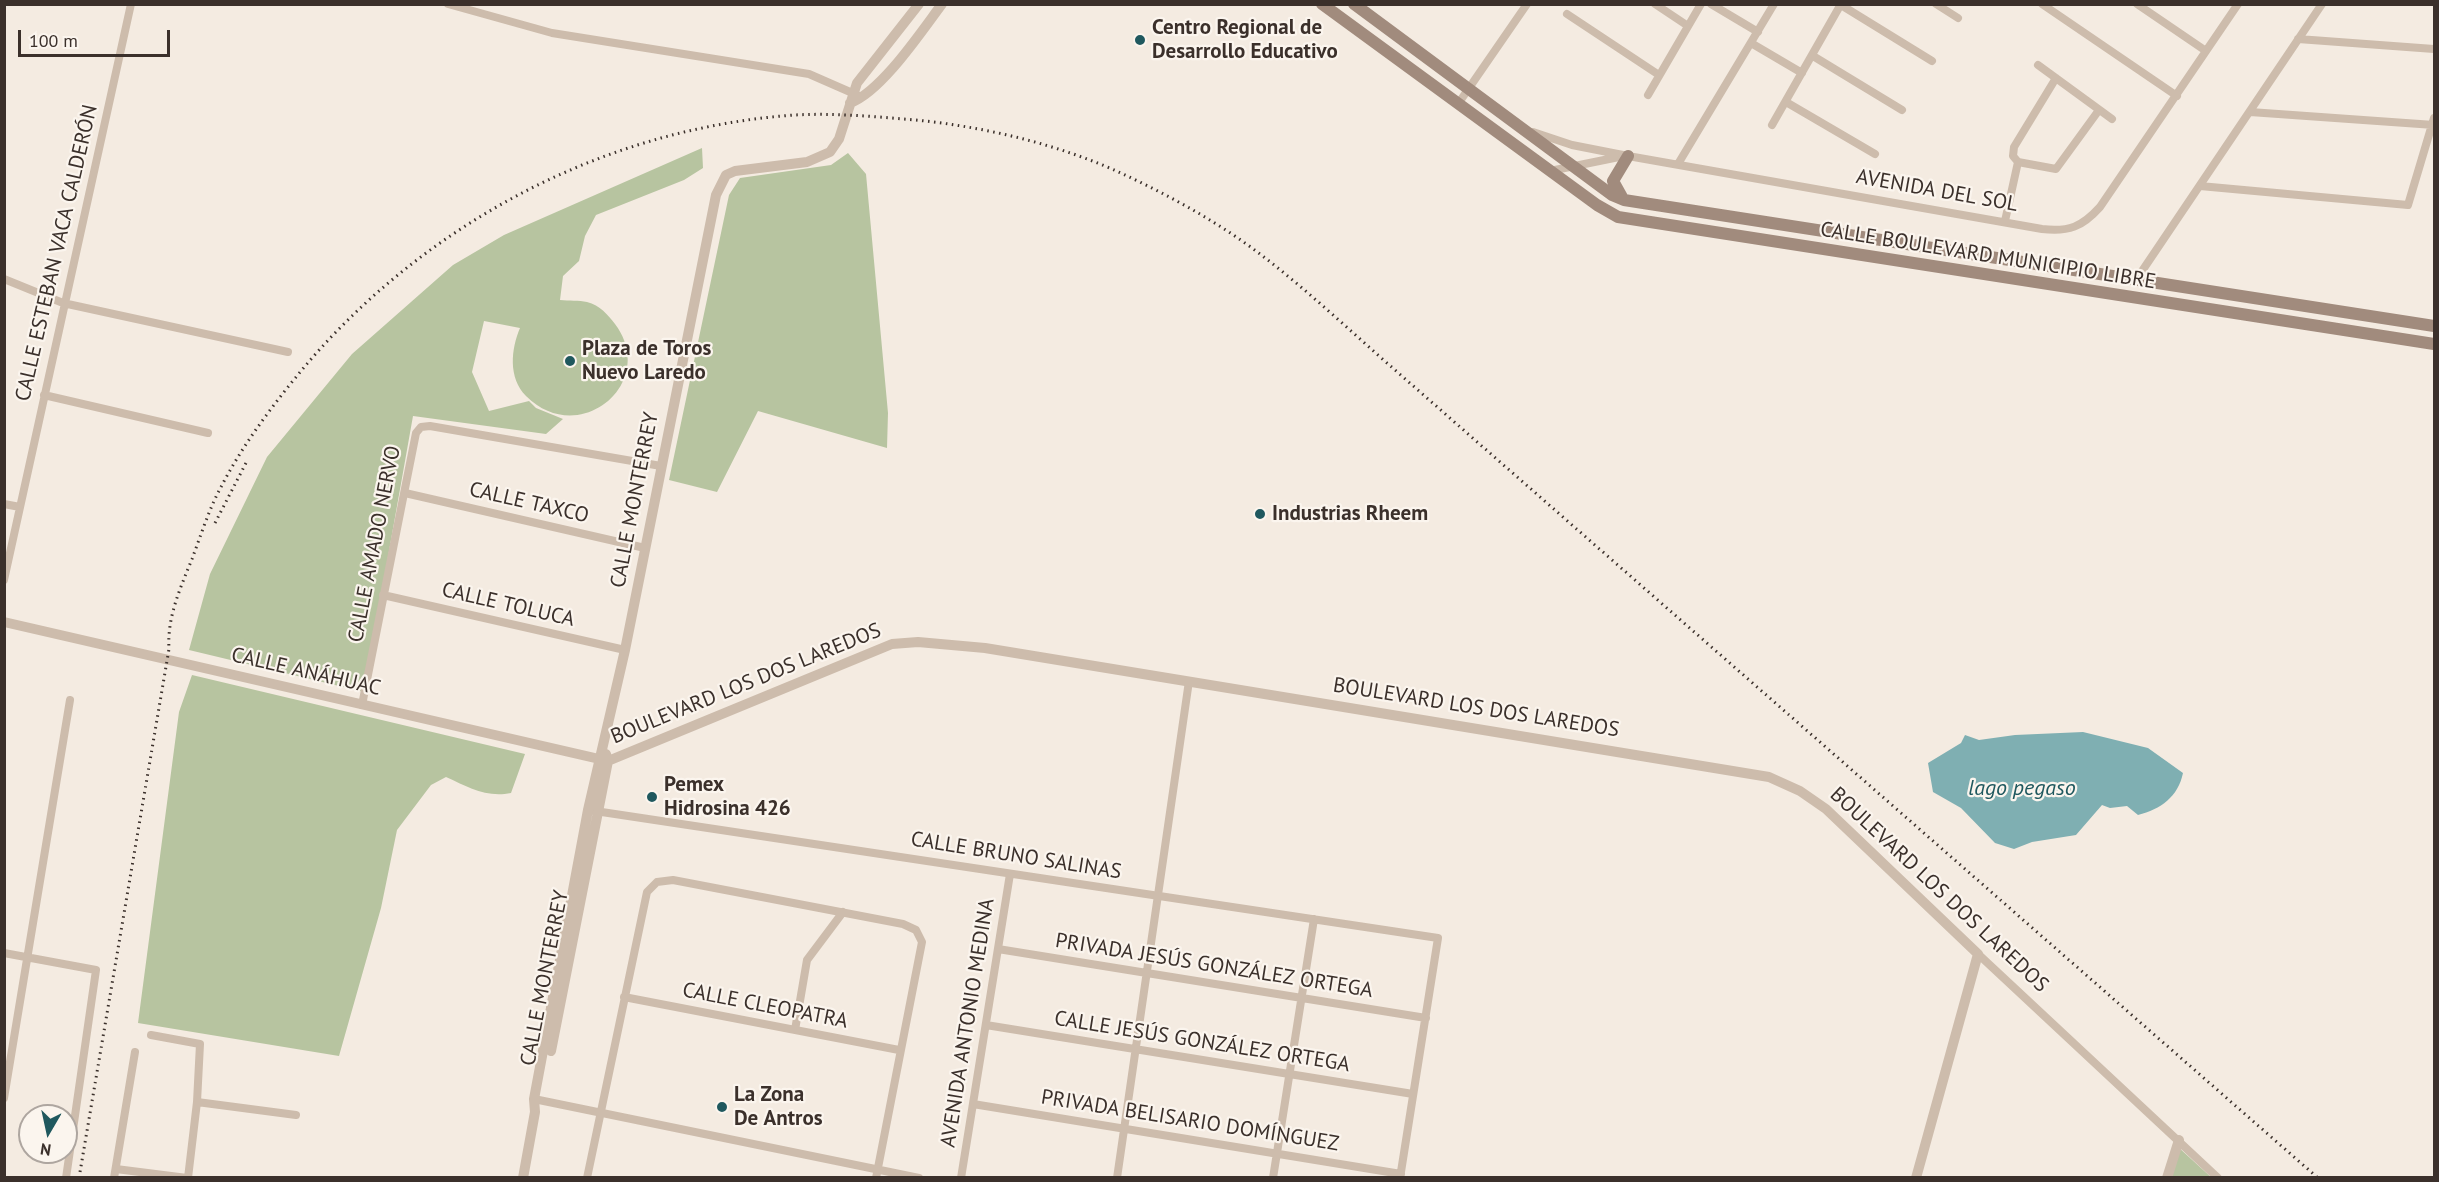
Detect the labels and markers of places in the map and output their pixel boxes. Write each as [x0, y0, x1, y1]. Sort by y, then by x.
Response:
place label: Centro Regional de Desarrollo Educativo [1152, 15, 1338, 65]
marker: Centro Regional de Desarrollo Educativo [1133, 33, 1147, 47]
place label: Plaza de Toros Nuevo Laredo [582, 336, 711, 386]
marker: Plaza de Toros Nuevo Laredo [563, 354, 577, 368]
place label: Industrias Rheem [1272, 501, 1428, 527]
marker: Industrias Rheem [1253, 507, 1267, 521]
place label: Pemex Hidrosina 426 [664, 772, 791, 822]
marker: Pemex Hidrosina 426 [645, 790, 659, 804]
place label: La Zona De Antros [734, 1082, 823, 1132]
marker: La Zona De Antros [715, 1100, 729, 1114]

